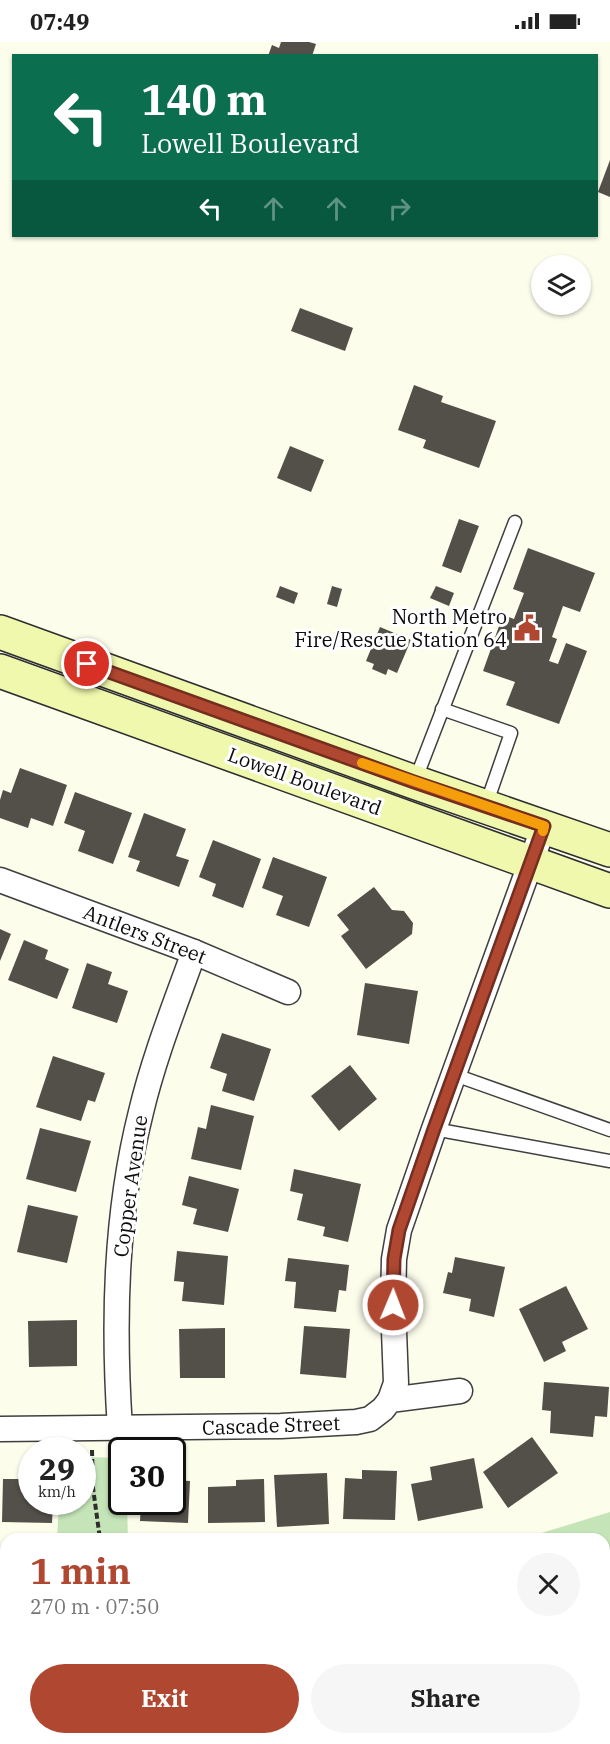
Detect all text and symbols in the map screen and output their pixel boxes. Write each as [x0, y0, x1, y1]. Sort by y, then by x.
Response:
text: 07:49 [30, 7, 89, 36]
text: 140 m [141, 72, 267, 127]
icon: left [42, 78, 120, 156]
text: Lowell Boulevard [141, 125, 360, 160]
icon: left [194, 192, 227, 225]
icon: ahead [257, 192, 290, 225]
icon: ahead [320, 192, 353, 225]
icon: right [383, 192, 416, 225]
map controls [531, 255, 591, 315]
button: layers [531, 255, 591, 315]
place label: North Metro Fire/Rescue Station 64 [295, 603, 507, 653]
public building icon: North Metro Fire/Rescue Station 64 [512, 613, 542, 643]
pin [61, 638, 112, 689]
icon: arrive [70, 647, 103, 680]
street label: Lowell Boulevard [224, 741, 386, 821]
street label: Antlers Street [80, 898, 210, 970]
street label: Copper Avenue [107, 1113, 153, 1259]
position arrow [361, 1273, 425, 1337]
street label: Cascade Street [201, 1409, 341, 1441]
speed limit sign: 30 [108, 1437, 186, 1515]
text: 29 [39, 1449, 75, 1488]
text: km/h [38, 1482, 76, 1501]
text: 1 min [30, 1547, 131, 1594]
button: close [517, 1553, 580, 1616]
text: 270 m · 07:50 [30, 1593, 159, 1620]
button: Exit [30, 1664, 299, 1733]
button: Share [311, 1664, 580, 1733]

